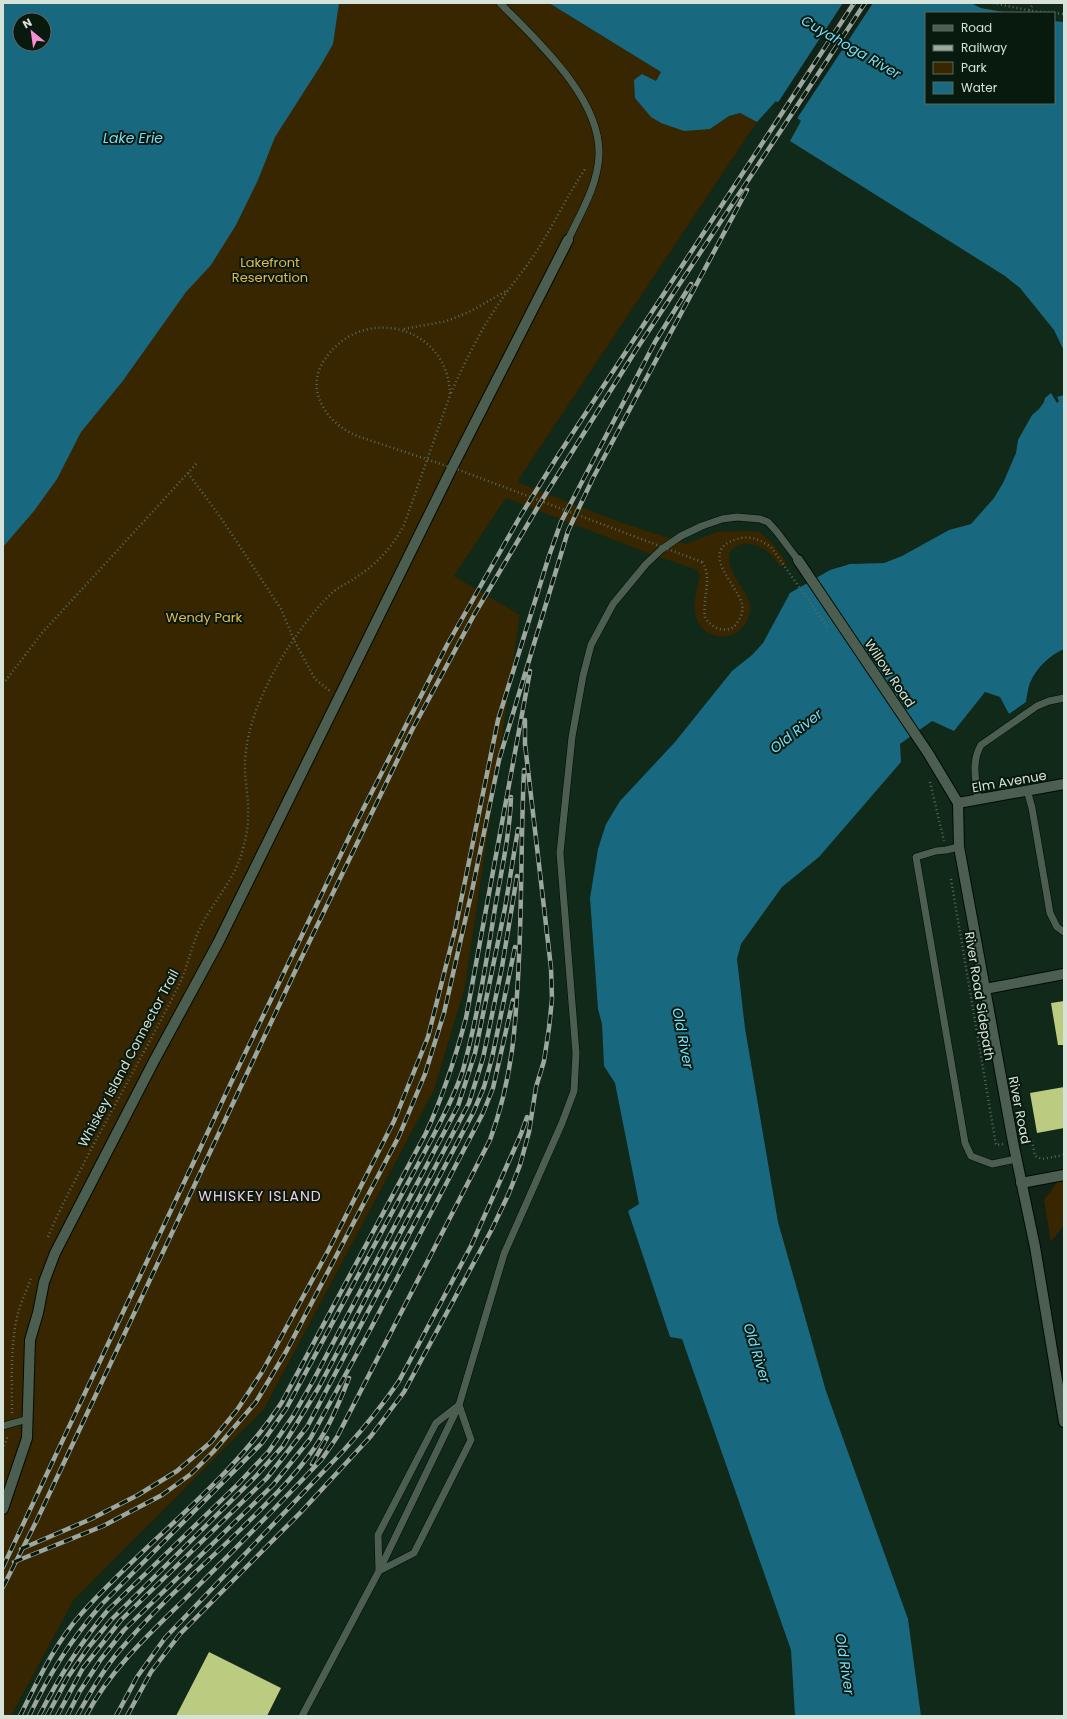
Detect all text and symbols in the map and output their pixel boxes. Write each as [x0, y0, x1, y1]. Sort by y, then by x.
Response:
water label: Cuyahoga River [798, 10, 905, 84]
north arrow [12, 12, 52, 52]
legend [925, 12, 1055, 104]
text: N [20, 14, 35, 32]
text: Road [961, 19, 992, 36]
text: Railway [961, 39, 1007, 56]
text: Park [961, 59, 988, 76]
text: Water [961, 79, 998, 96]
water label: Lake Erie [103, 128, 163, 148]
park label: Lakefront Reservation [232, 253, 308, 287]
park label: Wendy Park [166, 608, 243, 627]
street label: Willow Road [860, 635, 919, 711]
water label: Old River [765, 704, 827, 758]
street label: Elm Avenue [970, 766, 1048, 797]
street label: River Road Sidepath [960, 930, 999, 1062]
street label: Whiskey Island Connector Trail [73, 966, 183, 1150]
water label: Old River [667, 1006, 699, 1071]
street label: River Road [1004, 1075, 1035, 1146]
district label: WHISKEY ISLAND [198, 1186, 322, 1206]
water label: Old River [738, 1321, 776, 1386]
water label: Old River [830, 1632, 860, 1697]

